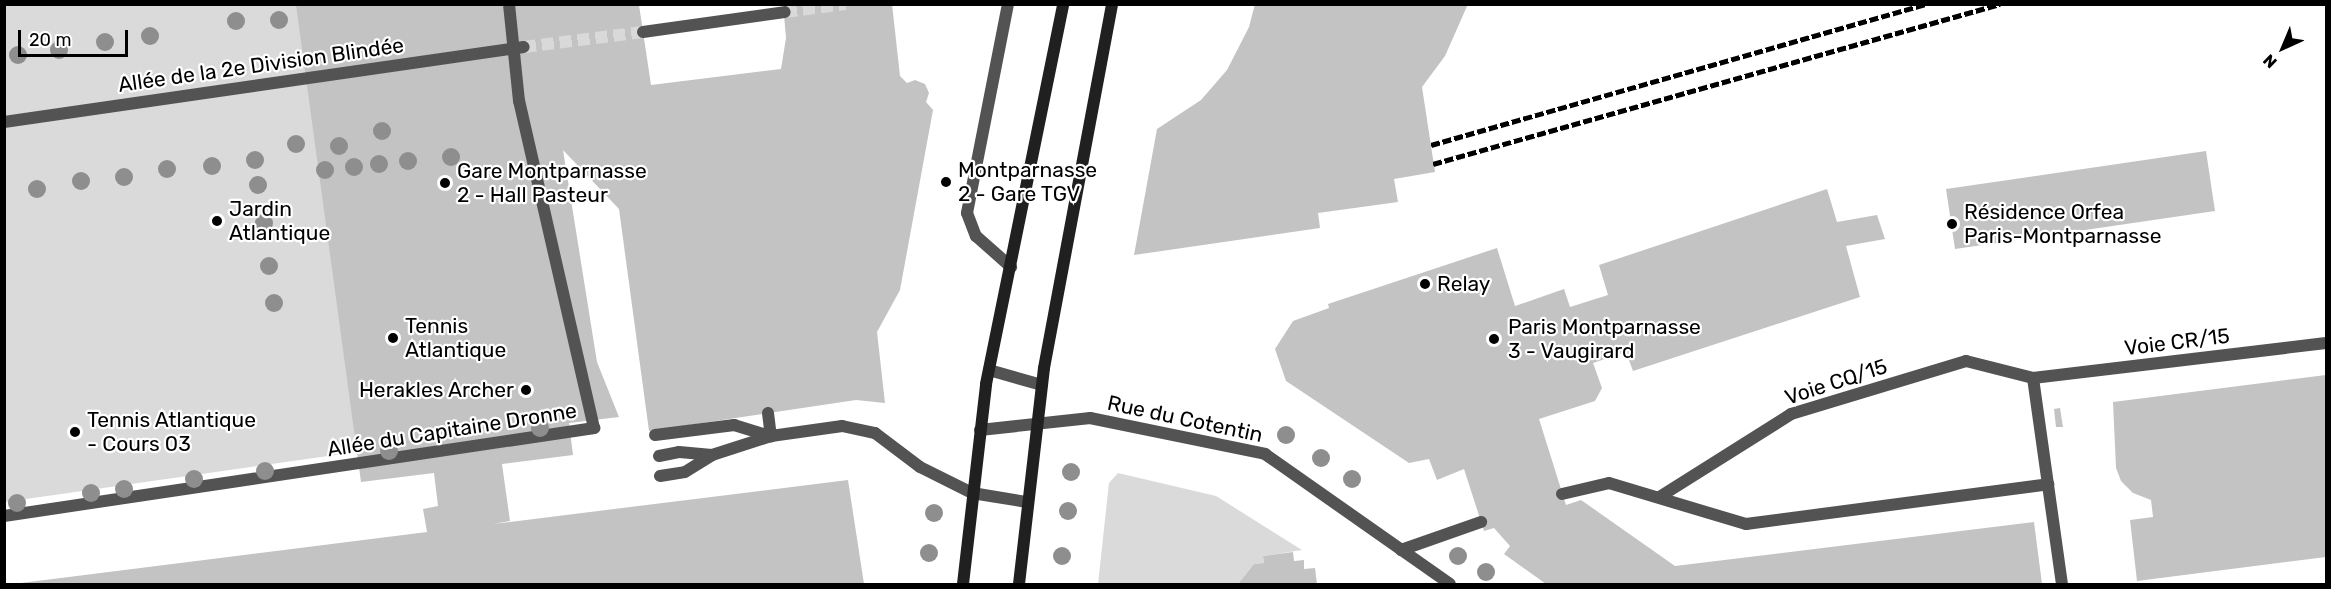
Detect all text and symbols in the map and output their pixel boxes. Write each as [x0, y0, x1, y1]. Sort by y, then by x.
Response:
scale bar [21, 18, 130, 56]
north arrow [2253, 18, 2313, 78]
text: 20 m [29, 29, 71, 51]
street label: Allée de la 2e Division Blindée [116, 32, 406, 98]
text: N [2259, 50, 2281, 72]
place label: Montparnasse 2 - Gare TGV [958, 157, 1097, 207]
place label: Gare Montparnasse 2 - Hall Pasteur [457, 158, 647, 208]
marker: Montparnasse 2 - Gare TGV [939, 175, 953, 189]
marker: Gare Montparnasse 2 - Hall Pasteur [438, 176, 452, 190]
place label: Jardin Atlantique [229, 196, 330, 246]
place label: Résidence Orfea Paris-Montparnasse [1964, 199, 2162, 249]
marker: Jardin Atlantique [210, 214, 224, 228]
marker: Résidence Orfea Paris-Montparnasse [1945, 217, 1959, 231]
place label: Relay [1437, 271, 1490, 297]
marker: Relay [1418, 277, 1432, 291]
place label: Tennis Atlantique [405, 313, 506, 363]
place label: Paris Montparnasse 3 - Vaugirard [1508, 314, 1701, 364]
street label: Voie CR/15 [2123, 323, 2231, 361]
marker: Paris Montparnasse 3 - Vaugirard [1485, 330, 1503, 348]
marker: Tennis Atlantique [386, 331, 400, 345]
street label: Voie CQ/15 [1782, 354, 1890, 410]
place label: Herakles Archer [358, 377, 514, 403]
marker: Herakles Archer [519, 383, 533, 397]
street label: Rue du Cotentin [1105, 390, 1265, 448]
street label: Allée du Capitaine Dronne [325, 398, 579, 462]
place label: Tennis Atlantique - Cours 03 [87, 407, 256, 457]
marker: Tennis Atlantique - Cours 03 [68, 425, 82, 439]

